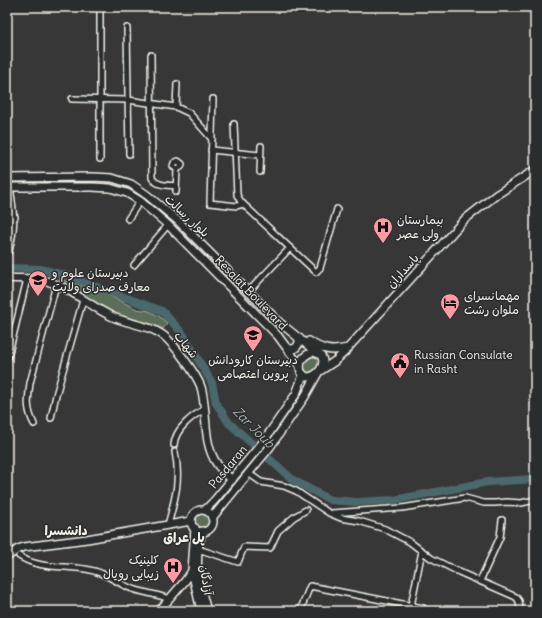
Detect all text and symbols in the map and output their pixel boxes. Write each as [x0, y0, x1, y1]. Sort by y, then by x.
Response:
street label: بلوار رسالت [161, 191, 213, 241]
place label: بیمارستان ولی عصر [396, 212, 444, 242]
hospital icon: بیمارستان ولی عصر [372, 216, 394, 244]
street label: پاسداران [383, 250, 423, 292]
street label: Resalat Boulevard [212, 252, 291, 333]
place label: دبیرستان علوم و معارف صدرای ولایت [51, 265, 150, 295]
school or university icon: دبیرستان علوم و معارف صدرای ولایت [27, 269, 49, 297]
place label: مهمانسرای ملوان رشت [464, 288, 520, 317]
hotel icon: مهمانسرای ملوان رشت [439, 292, 461, 320]
school or university icon: دبیرستان کارودانش پروین اعتصامی [242, 324, 264, 352]
street label: شهاب [170, 328, 202, 362]
place label: Russian Consulate in Rasht [414, 347, 513, 376]
public building icon: Russian Consulate in Rasht [389, 351, 411, 379]
place label: دبیرستان کارودانش پروین اعتصامی [208, 352, 298, 382]
water label: Zar Joub [229, 403, 278, 452]
street label: Pasdaran [205, 442, 250, 491]
district label: دانشسرا [44, 522, 88, 539]
district label: پل عراق [163, 529, 205, 546]
place label: کلینیک زیبایی رویال [103, 552, 159, 582]
hospital icon: کلینیک زیبایی رویال [162, 556, 184, 584]
street label: آزادگان [197, 564, 216, 597]

